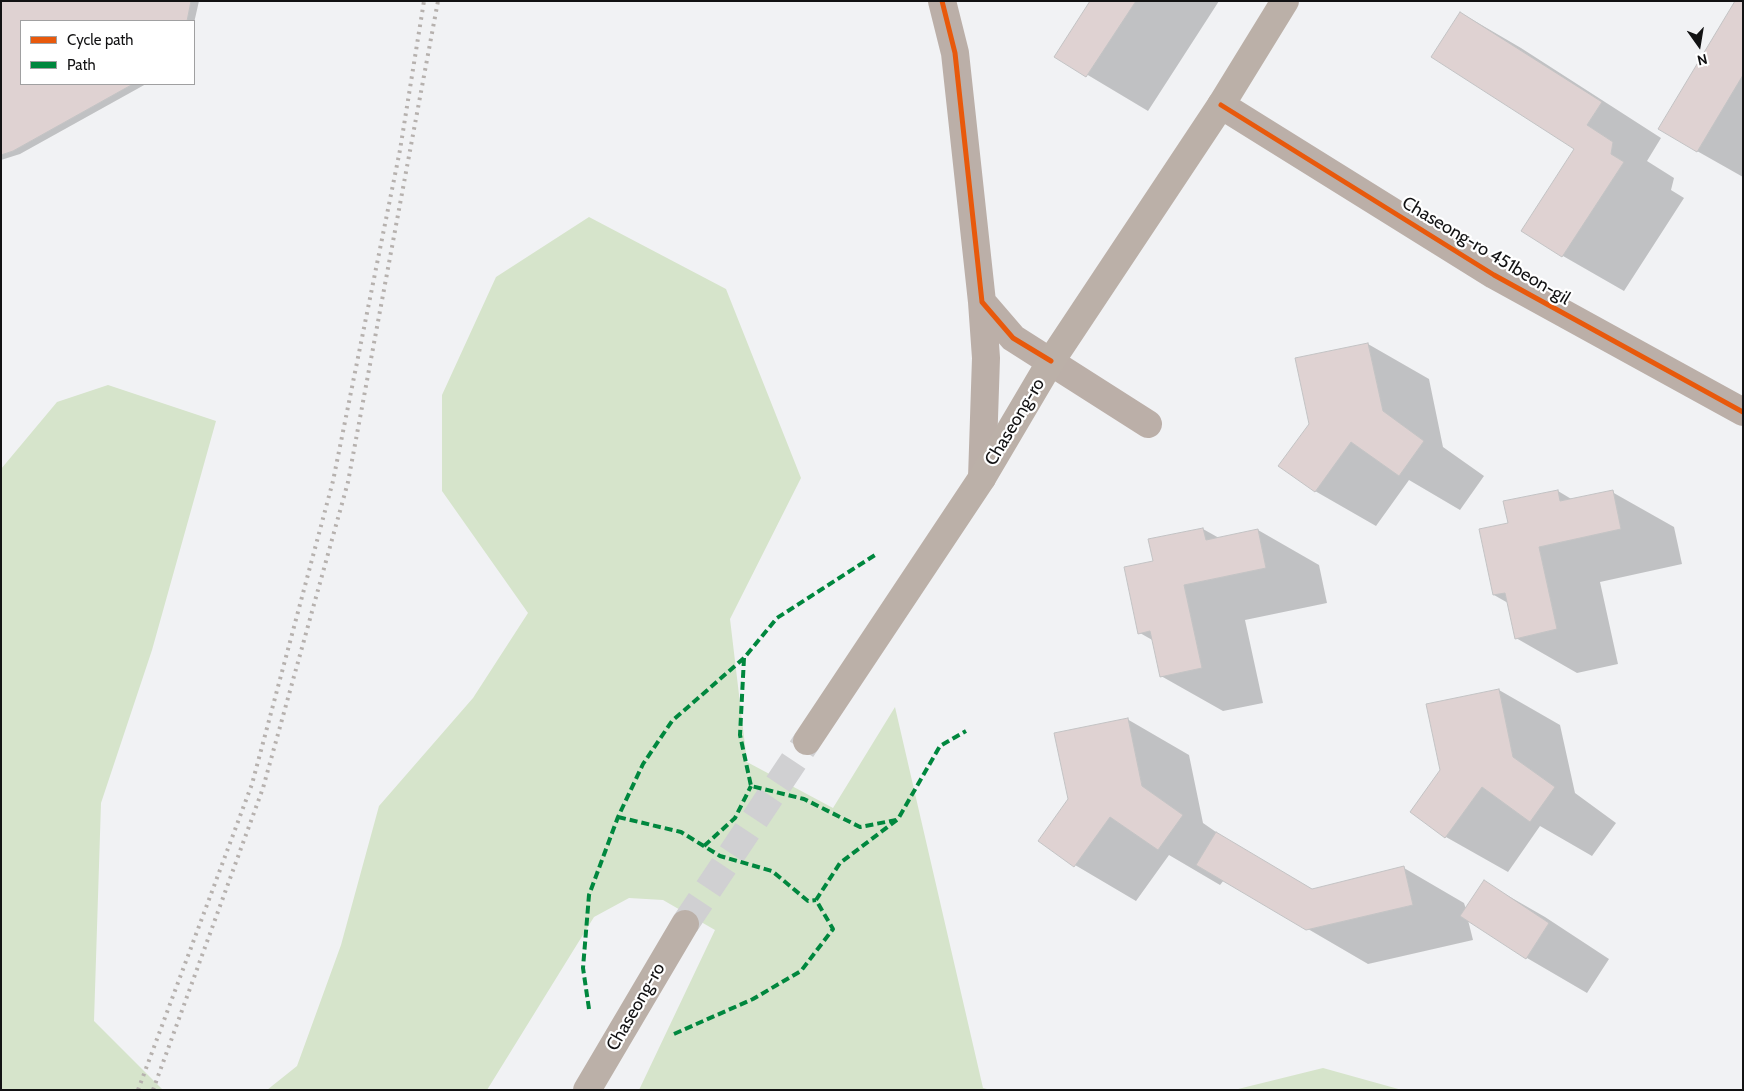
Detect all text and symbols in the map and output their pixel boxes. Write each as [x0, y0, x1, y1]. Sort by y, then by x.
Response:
legend [20, 20, 195, 85]
north arrow [1674, 20, 1724, 70]
text: Cycle path [67, 31, 133, 49]
text: N [1696, 50, 1709, 69]
text: Path [67, 56, 96, 74]
street label: Chaseong-ro 451beon-gil [1398, 192, 1574, 310]
street label: Chaseong-ro [980, 374, 1050, 470]
street label: Chaseong-ro [602, 959, 670, 1055]

